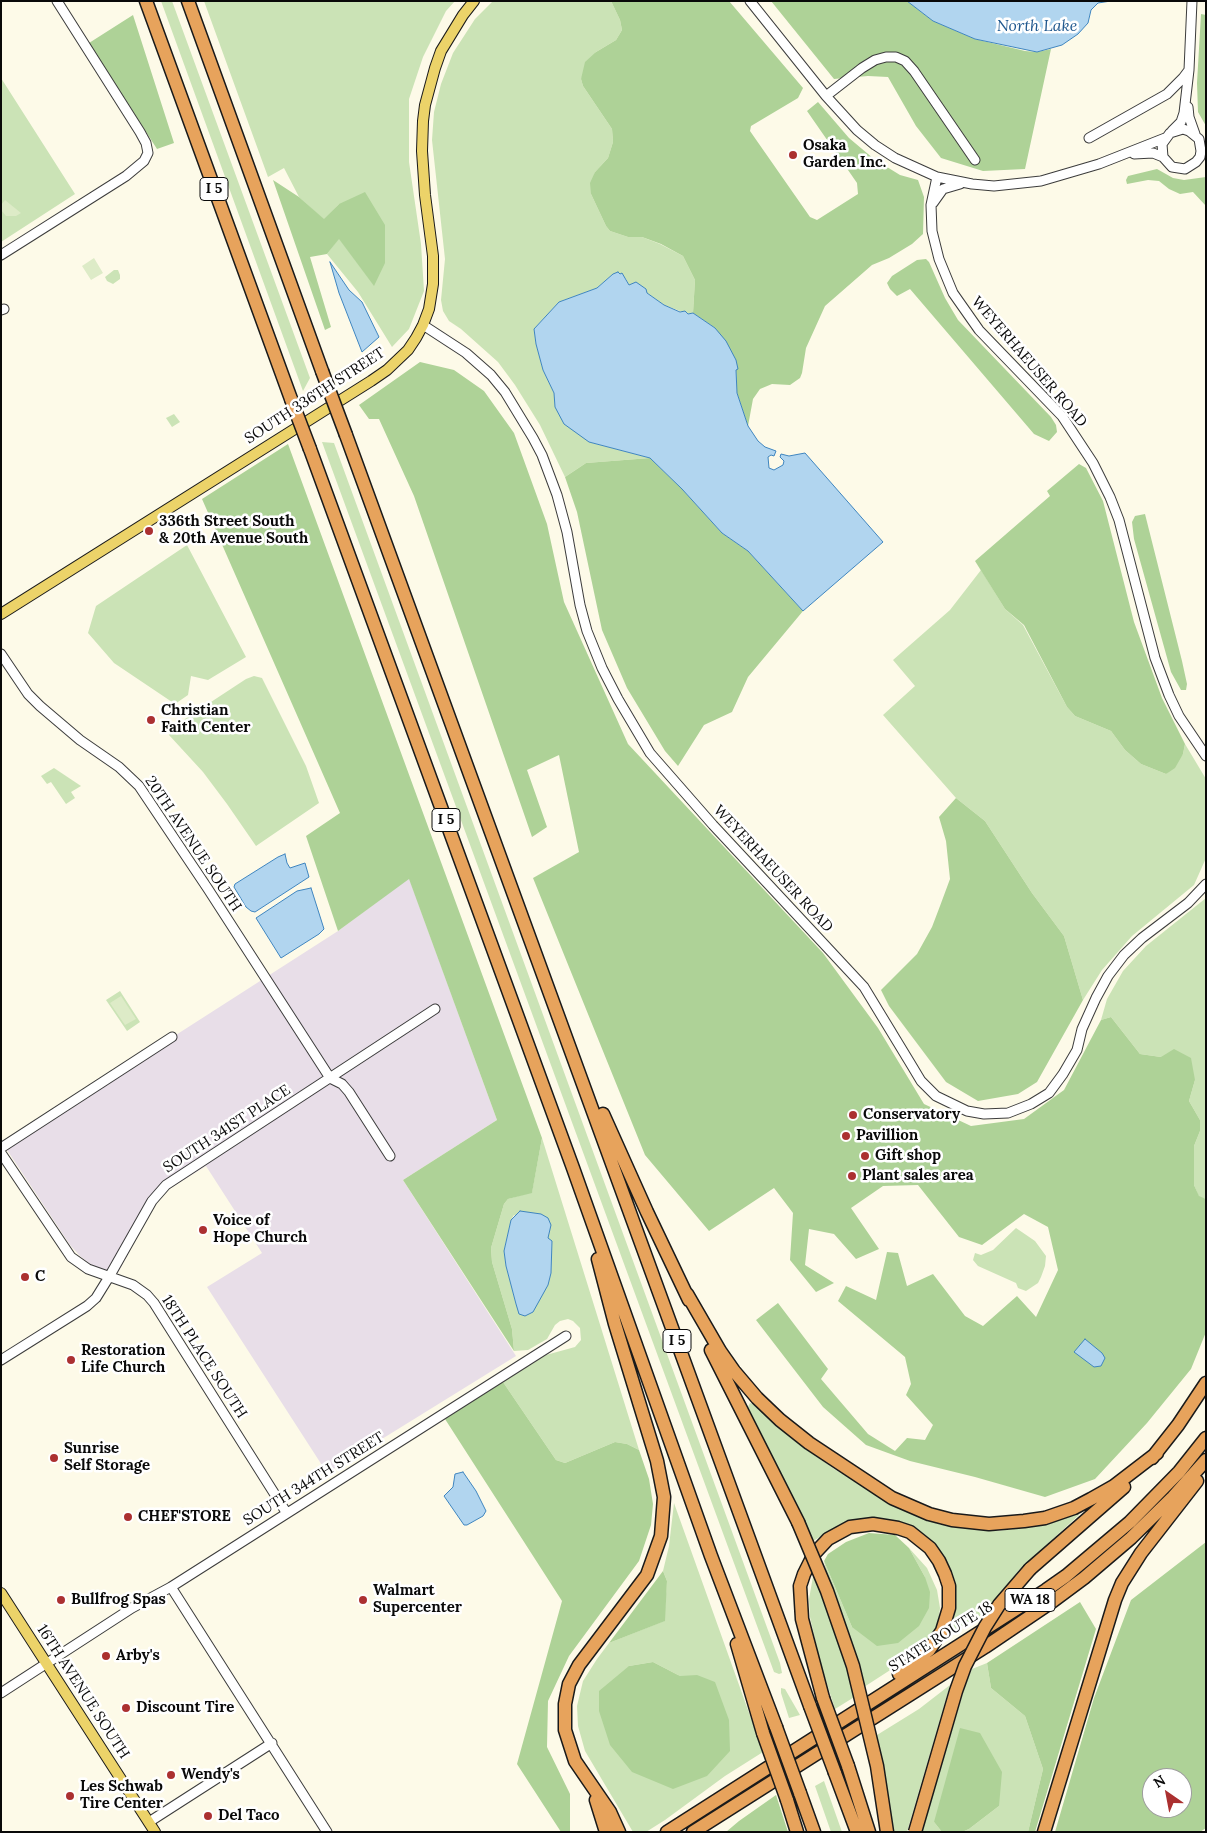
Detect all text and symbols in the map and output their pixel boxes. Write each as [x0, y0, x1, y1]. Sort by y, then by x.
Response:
water label: North Lake [997, 16, 1077, 36]
place label: Osaka Garden Inc. [803, 137, 886, 172]
marker: Osaka Garden Inc. [787, 149, 799, 161]
road number: I 5 [200, 178, 228, 200]
street label: WEYERHAEUSER ROAD [967, 293, 1091, 431]
street label: SOUTH 336TH STREET [242, 344, 388, 448]
place label: 336th Street South & 20th Avenue South [159, 513, 308, 548]
marker: 336th Street South & 20th Avenue South [143, 525, 155, 537]
place label: Christian Faith Center [161, 702, 250, 737]
marker: Christian Faith Center [145, 714, 157, 726]
street label: 20TH AVENUE SOUTH [141, 773, 245, 915]
street label: WEYERHAEUSER ROAD [709, 802, 837, 936]
road number: I 5 [432, 808, 460, 832]
street label: SOUTH 341ST PLACE [160, 1081, 294, 1177]
place label: Conservatory [863, 1106, 960, 1124]
marker: Conservatory [847, 1109, 859, 1121]
place label: Pavillion [856, 1127, 918, 1145]
marker: Pavillion [840, 1130, 852, 1142]
place label: Gift shop [875, 1147, 941, 1165]
marker: Gift shop [859, 1150, 871, 1162]
place label: Plant sales area [862, 1167, 974, 1185]
marker: Plant sales area [846, 1170, 858, 1182]
place label: Voice of Hope Church [213, 1212, 307, 1247]
marker: Voice of Hope Church [197, 1224, 209, 1236]
place label: C [35, 1268, 45, 1286]
marker: C [19, 1271, 31, 1283]
street label: 18TH PLACE SOUTH [157, 1292, 251, 1422]
road number: I 5 [663, 1330, 691, 1352]
place label: Restoration Life Church [81, 1342, 165, 1377]
marker: Restoration Life Church [65, 1354, 77, 1366]
street label: SOUTH 344TH STREET [240, 1428, 388, 1530]
place label: Sunrise Self Storage [64, 1440, 150, 1475]
marker: Sunrise Self Storage [48, 1452, 60, 1464]
place label: CHEF'STORE [138, 1508, 231, 1526]
marker: CHEF'STORE [122, 1511, 134, 1523]
place label: Walmart Supercenter [373, 1582, 462, 1617]
road number: WA 18 [1005, 1588, 1055, 1612]
place label: Bullfrog Spas [71, 1591, 166, 1609]
marker: Bullfrog Spas [55, 1594, 67, 1606]
marker: Walmart Supercenter [357, 1594, 369, 1606]
street label: STATE ROUTE 18 [886, 1598, 996, 1676]
street label: 16TH AVENUE SOUTH [33, 1622, 133, 1762]
place label: Arby's [116, 1647, 160, 1665]
marker: Arby's [100, 1650, 112, 1662]
place label: Discount Tire [136, 1699, 234, 1717]
marker: Discount Tire [120, 1702, 132, 1714]
place label: Wendy's [181, 1766, 240, 1784]
north arrow [1142, 1768, 1192, 1818]
marker: Wendy's [165, 1769, 177, 1781]
text: N [1150, 1771, 1169, 1792]
place label: Les Schwab Tire Center [80, 1778, 163, 1813]
marker: Les Schwab Tire Center [64, 1790, 76, 1802]
place label: Del Taco [218, 1807, 279, 1825]
marker: Del Taco [202, 1810, 214, 1822]

